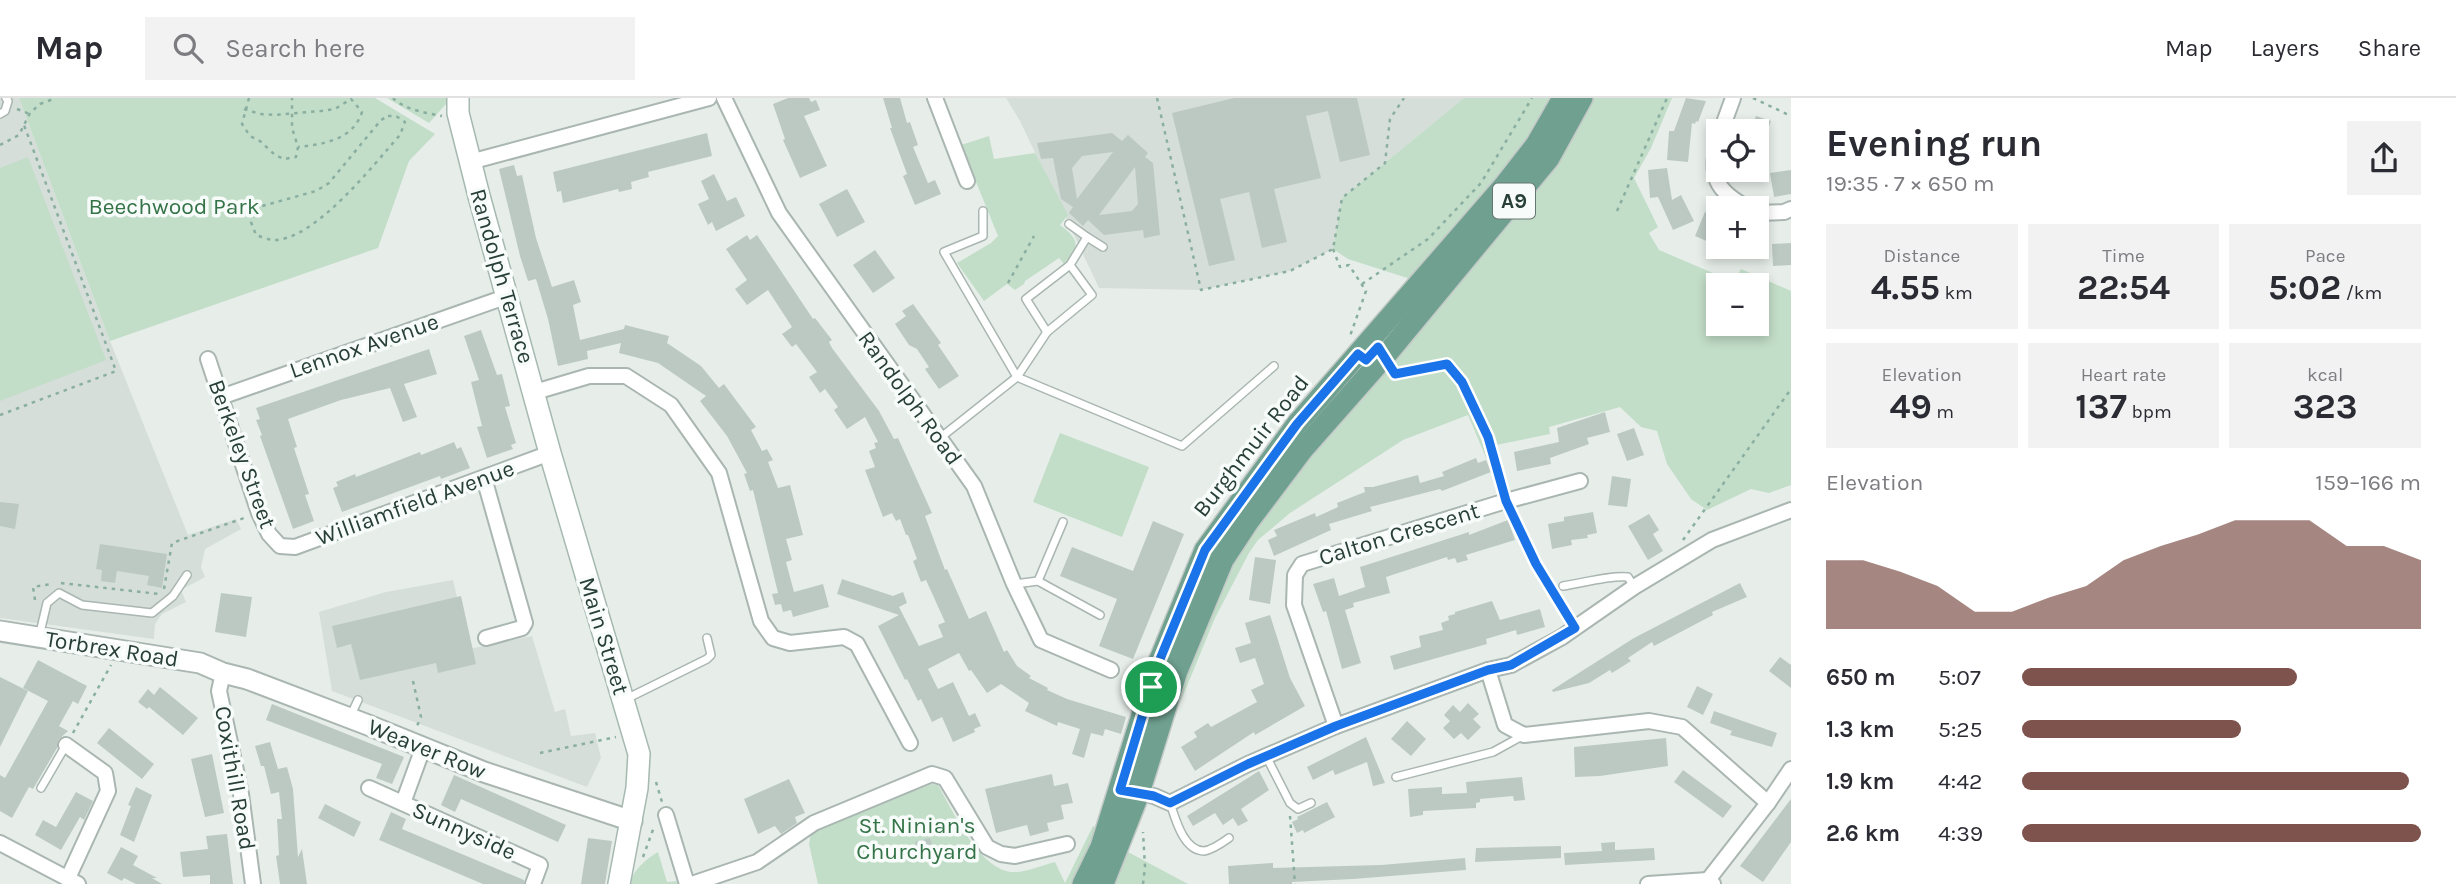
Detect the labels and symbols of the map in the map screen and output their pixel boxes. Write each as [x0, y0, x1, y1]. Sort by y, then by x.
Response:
road number: A9 [1493, 184, 1535, 218]
street label: Randolph Terrace [464, 185, 540, 367]
park label: Beechwood Park [88, 193, 260, 220]
street label: Lennox Avenue [286, 308, 442, 384]
street label: Randolph Road [852, 326, 968, 470]
street label: Burghmuir Road [1187, 370, 1315, 522]
street label: Berkeley Street [203, 376, 282, 533]
street label: Williamfield Avenue [312, 455, 518, 551]
street label: Calton Crescent [1316, 497, 1483, 571]
street label: Main Street [573, 574, 635, 698]
street label: Torbrex Road [43, 625, 181, 673]
pin [1121, 657, 1181, 717]
street label: Coxithill Road [209, 704, 261, 852]
street label: Weaver Row [364, 713, 490, 785]
street label: Sunnyside [408, 796, 520, 866]
park label: St. Ninian's Churchyard [856, 812, 978, 865]

